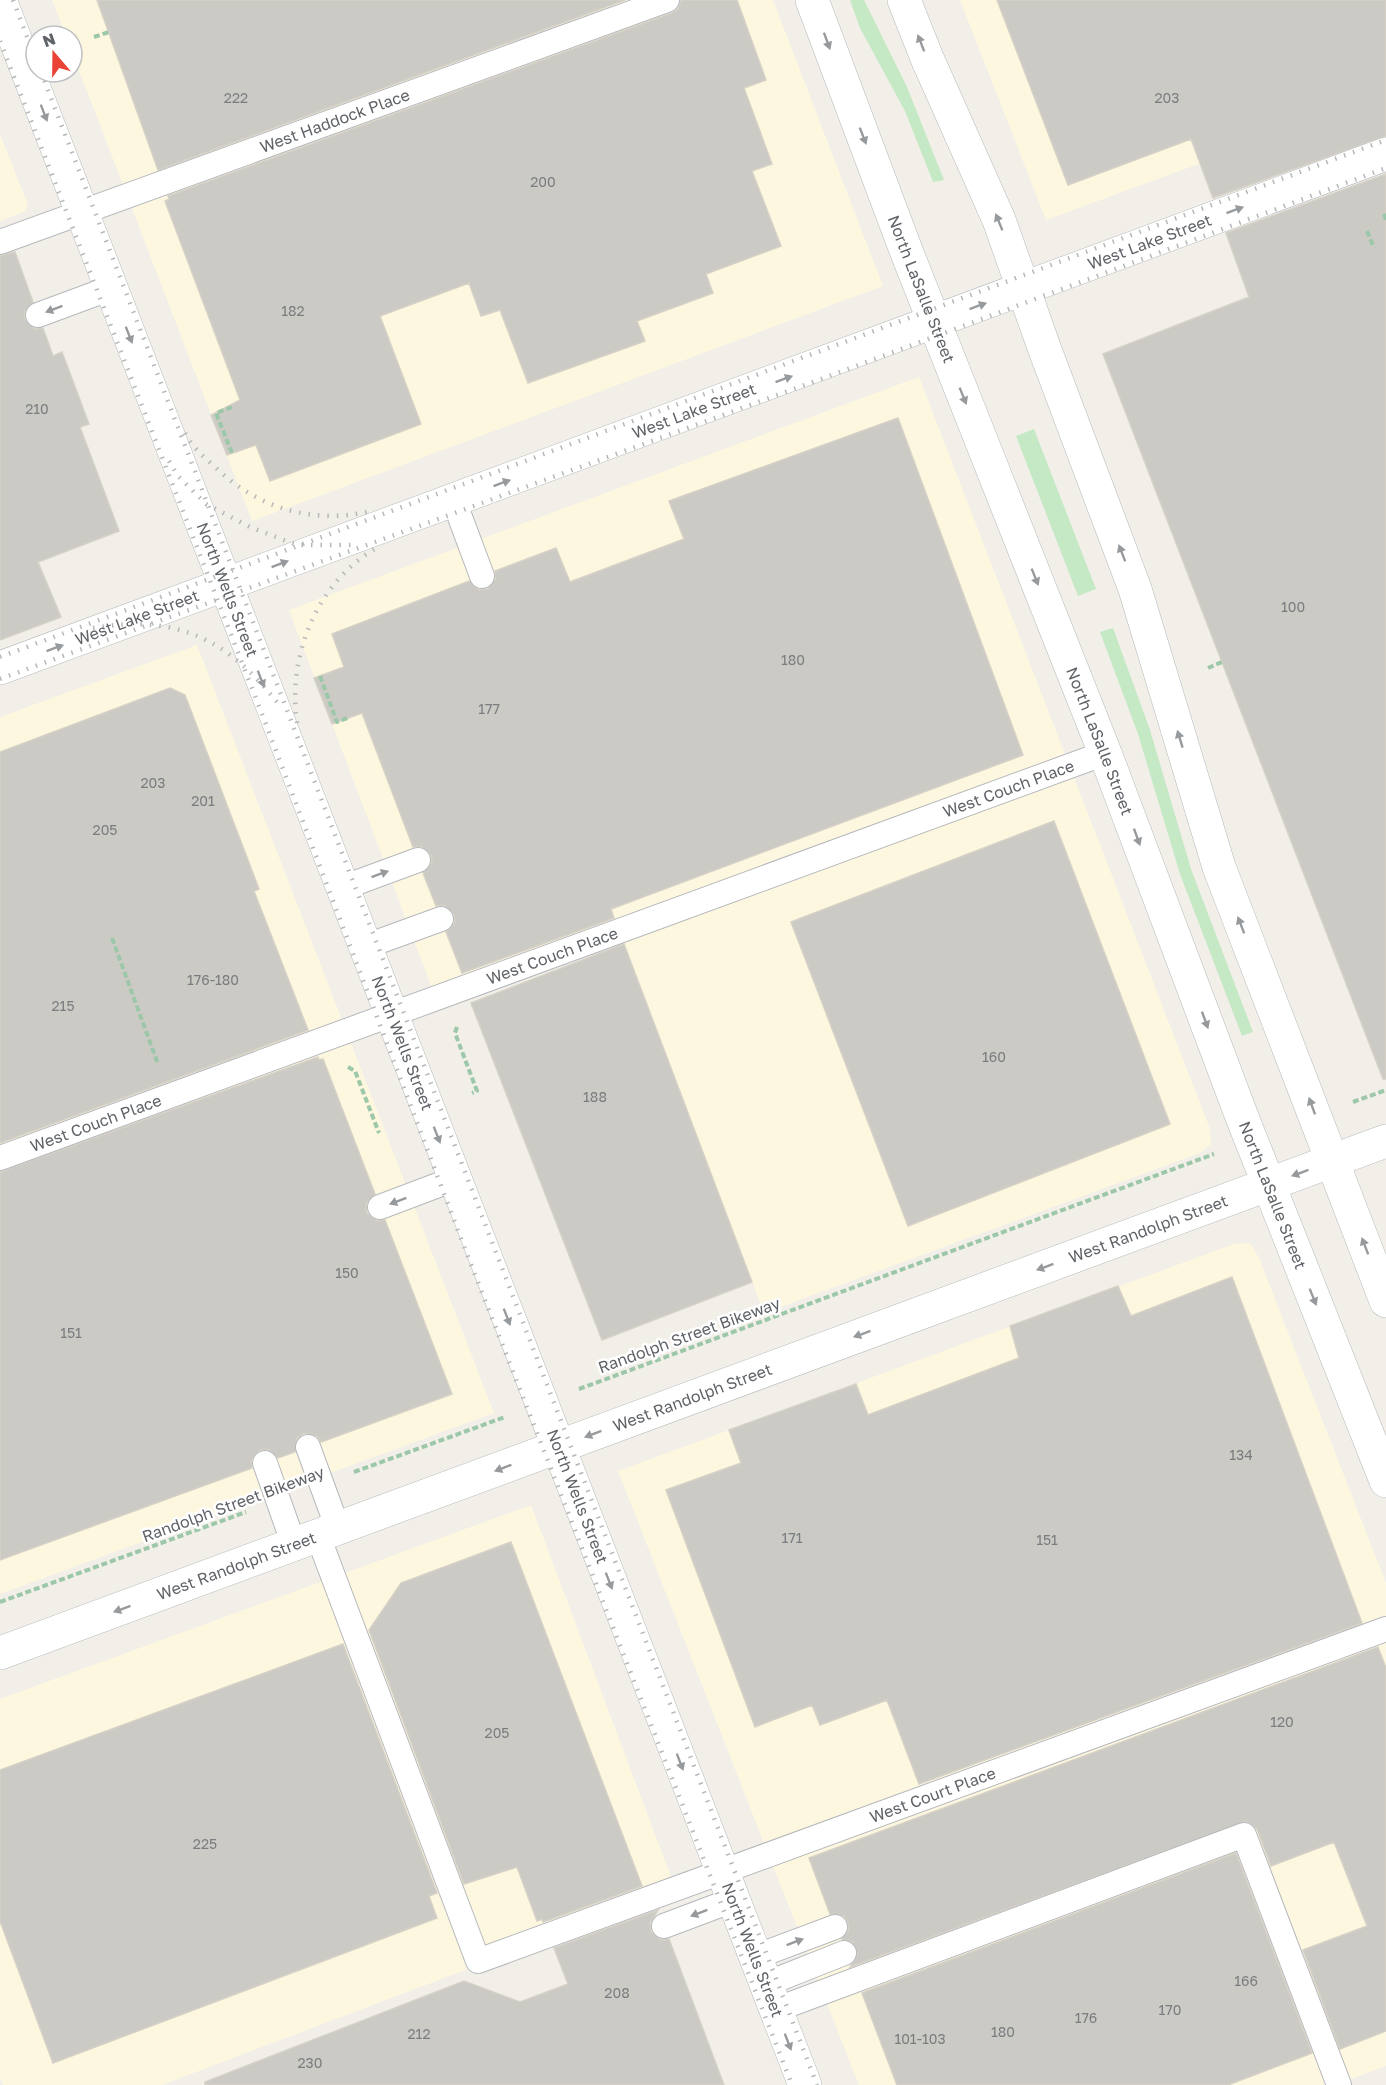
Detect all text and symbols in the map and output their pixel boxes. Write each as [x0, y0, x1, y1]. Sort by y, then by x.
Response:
north arrow [24, 24, 84, 84]
text: N [40, 28, 58, 51]
one-way arrow [823, 32, 833, 50]
one-way arrow [916, 34, 925, 52]
street label: West Haddock Place [257, 84, 412, 157]
house number: 222 [224, 89, 248, 106]
house number: 203 [1155, 89, 1180, 106]
one-way arrow [39, 105, 49, 123]
one-way arrow [859, 127, 868, 145]
house number: 200 [530, 173, 556, 190]
one-way arrow [1226, 205, 1244, 214]
street label: West Lake Street [1085, 210, 1214, 274]
street label: North LaSalle Street [884, 212, 959, 366]
one-way arrow [994, 212, 1004, 230]
one-way arrow [970, 300, 988, 310]
house number: 182 [281, 302, 305, 319]
one-way arrow [45, 304, 63, 314]
one-way arrow [124, 326, 134, 344]
one-way arrow [775, 373, 793, 383]
street label: West Lake Street [629, 379, 759, 443]
one-way arrow [958, 388, 968, 406]
house number: 210 [25, 400, 49, 417]
one-way arrow [494, 478, 512, 488]
street label: North Wells Street [193, 519, 263, 660]
one-way arrow [1116, 544, 1126, 562]
one-way arrow [271, 559, 289, 569]
one-way arrow [1030, 569, 1040, 587]
street label: West Lake Street [72, 585, 202, 649]
house number: 100 [1281, 598, 1305, 615]
one-way arrow [46, 642, 64, 652]
house number: 180 [781, 651, 805, 668]
street label: North LaSalle Street [1062, 664, 1137, 818]
one-way arrow [257, 670, 266, 688]
house number: 177 [478, 700, 500, 717]
one-way arrow [1175, 730, 1184, 748]
street label: West Couch Place [940, 755, 1077, 822]
house number: 203 [141, 774, 166, 791]
house number: 201 [191, 792, 215, 809]
house number: 205 [93, 821, 117, 838]
one-way arrow [1133, 828, 1142, 846]
one-way arrow [371, 869, 389, 878]
one-way arrow [1235, 915, 1245, 933]
street label: West Couch Place [484, 922, 620, 989]
house number: 176-180 [187, 971, 239, 988]
street label: North Wells Street [368, 973, 438, 1113]
house number: 215 [51, 997, 75, 1014]
one-way arrow [1201, 1011, 1210, 1029]
house number: 160 [982, 1048, 1006, 1065]
house number: 188 [583, 1088, 607, 1105]
street label: West Couch Place [27, 1090, 164, 1156]
one-way arrow [1306, 1097, 1316, 1115]
street label: North LaSalle Street [1235, 1118, 1311, 1272]
one-way arrow [433, 1126, 442, 1144]
one-way arrow [1291, 1168, 1309, 1178]
street label: West Randolph Street [1066, 1190, 1231, 1267]
one-way arrow [388, 1196, 406, 1206]
one-way arrow [1359, 1237, 1369, 1255]
one-way arrow [1036, 1262, 1054, 1272]
house number: 150 [335, 1264, 359, 1281]
one-way arrow [1308, 1289, 1318, 1307]
street label: Randolph Street Bikeway [595, 1293, 783, 1377]
one-way arrow [503, 1308, 512, 1326]
house number: 151 [60, 1324, 82, 1341]
one-way arrow [853, 1330, 871, 1340]
street label: West Randolph Street [610, 1359, 775, 1436]
street label: North Wells Street [543, 1426, 613, 1567]
one-way arrow [584, 1430, 602, 1440]
house number: 134 [1229, 1446, 1253, 1463]
street label: Randolph Street Bikeway [139, 1462, 327, 1546]
one-way arrow [494, 1464, 512, 1474]
street label: West Randolph Street [154, 1527, 319, 1604]
house number: 171 [782, 1529, 803, 1546]
house number: 151 [1036, 1531, 1058, 1548]
one-way arrow [604, 1572, 614, 1590]
one-way arrow [113, 1605, 131, 1615]
house number: 120 [1270, 1713, 1294, 1730]
house number: 205 [485, 1724, 509, 1741]
one-way arrow [675, 1753, 685, 1771]
street label: West Court Place [867, 1763, 998, 1827]
house number: 225 [193, 1835, 217, 1852]
street label: North Wells Street [718, 1880, 788, 2020]
one-way arrow [689, 1908, 707, 1918]
one-way arrow [786, 1937, 804, 1947]
house number: 166 [1234, 1972, 1258, 1989]
house number: 208 [604, 1984, 630, 2001]
house number: 170 [1159, 2001, 1181, 2018]
house number: 176 [1075, 2009, 1097, 2026]
house number: 180 [991, 2023, 1015, 2040]
house number: 212 [407, 2025, 431, 2042]
house number: 101-103 [894, 2030, 946, 2047]
one-way arrow [784, 2033, 793, 2051]
house number: 230 [298, 2054, 323, 2071]

